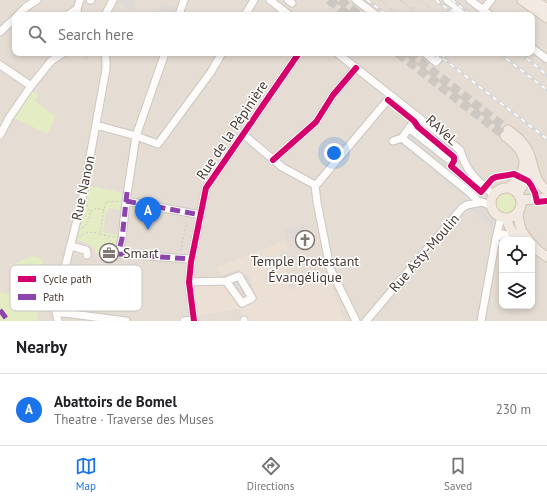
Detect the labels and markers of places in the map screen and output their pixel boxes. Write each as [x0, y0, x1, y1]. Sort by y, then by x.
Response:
pin: A [135, 197, 161, 230]
church icon: Temple Protestant Évangélique [294, 229, 316, 251]
office icon: Smart [98, 242, 120, 264]
place label: Smart [123, 244, 159, 262]
place label: Temple Protestant Évangélique [251, 252, 359, 286]

